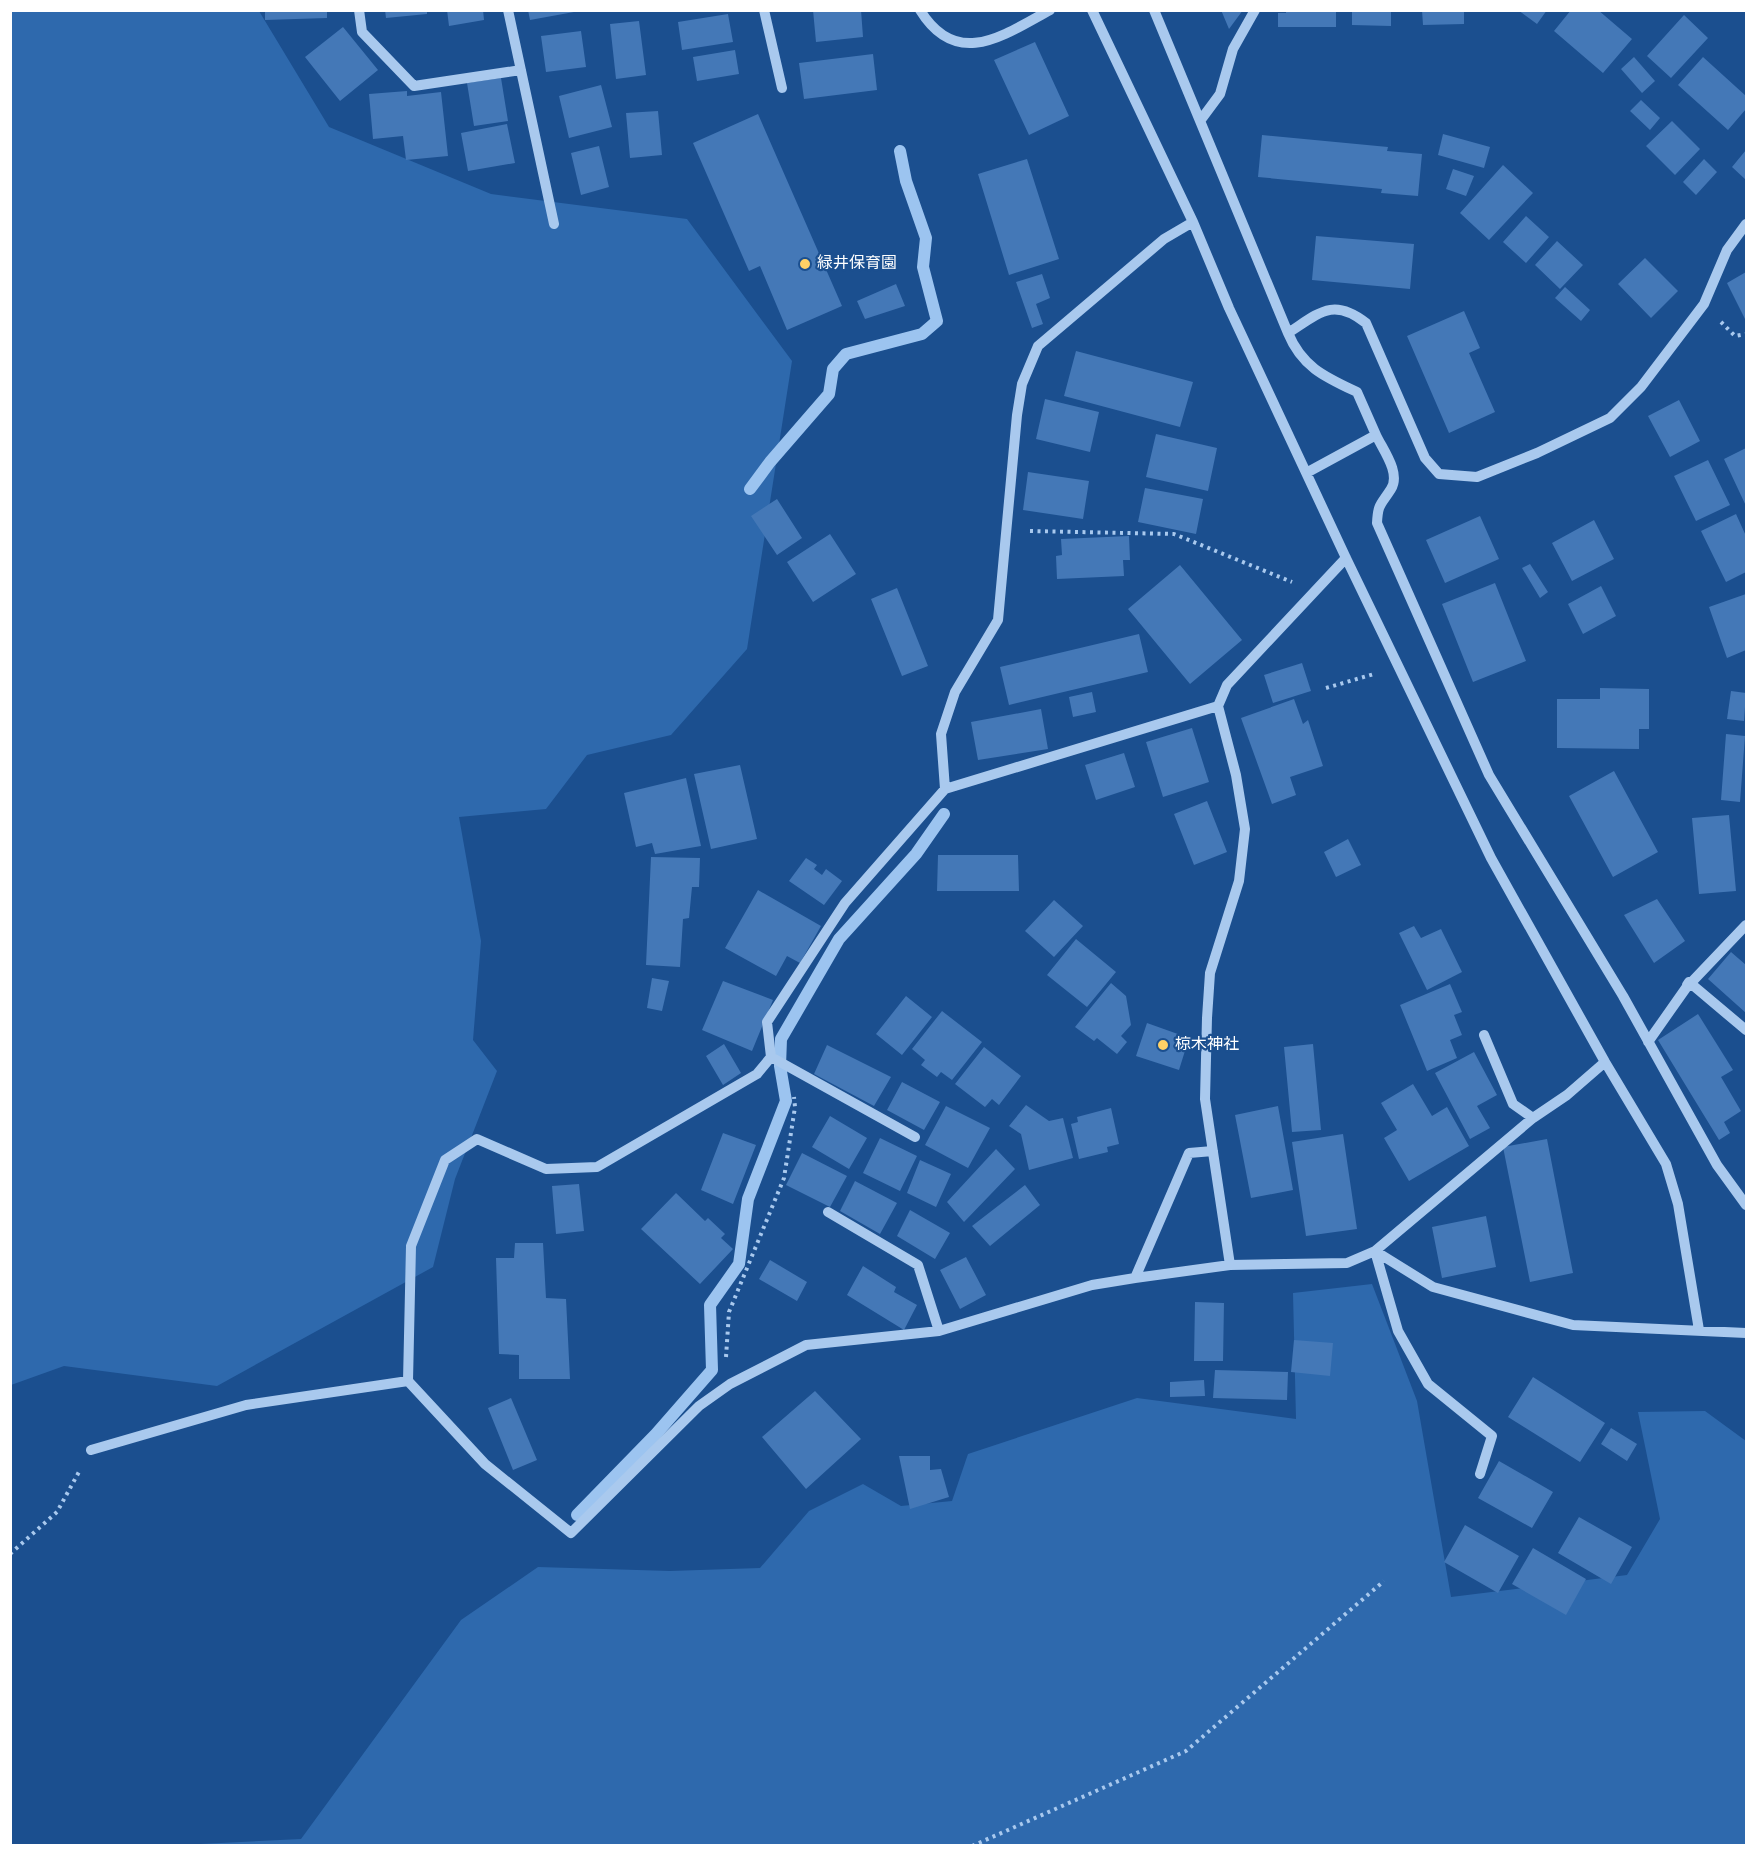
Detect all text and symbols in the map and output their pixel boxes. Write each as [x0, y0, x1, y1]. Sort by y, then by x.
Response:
place label: 緑井保育園 [817, 254, 897, 274]
marker: 緑井保育園 [798, 257, 812, 271]
place label: 椋木神社 [1175, 1035, 1239, 1055]
marker: 椋木神社 [1156, 1038, 1170, 1052]

